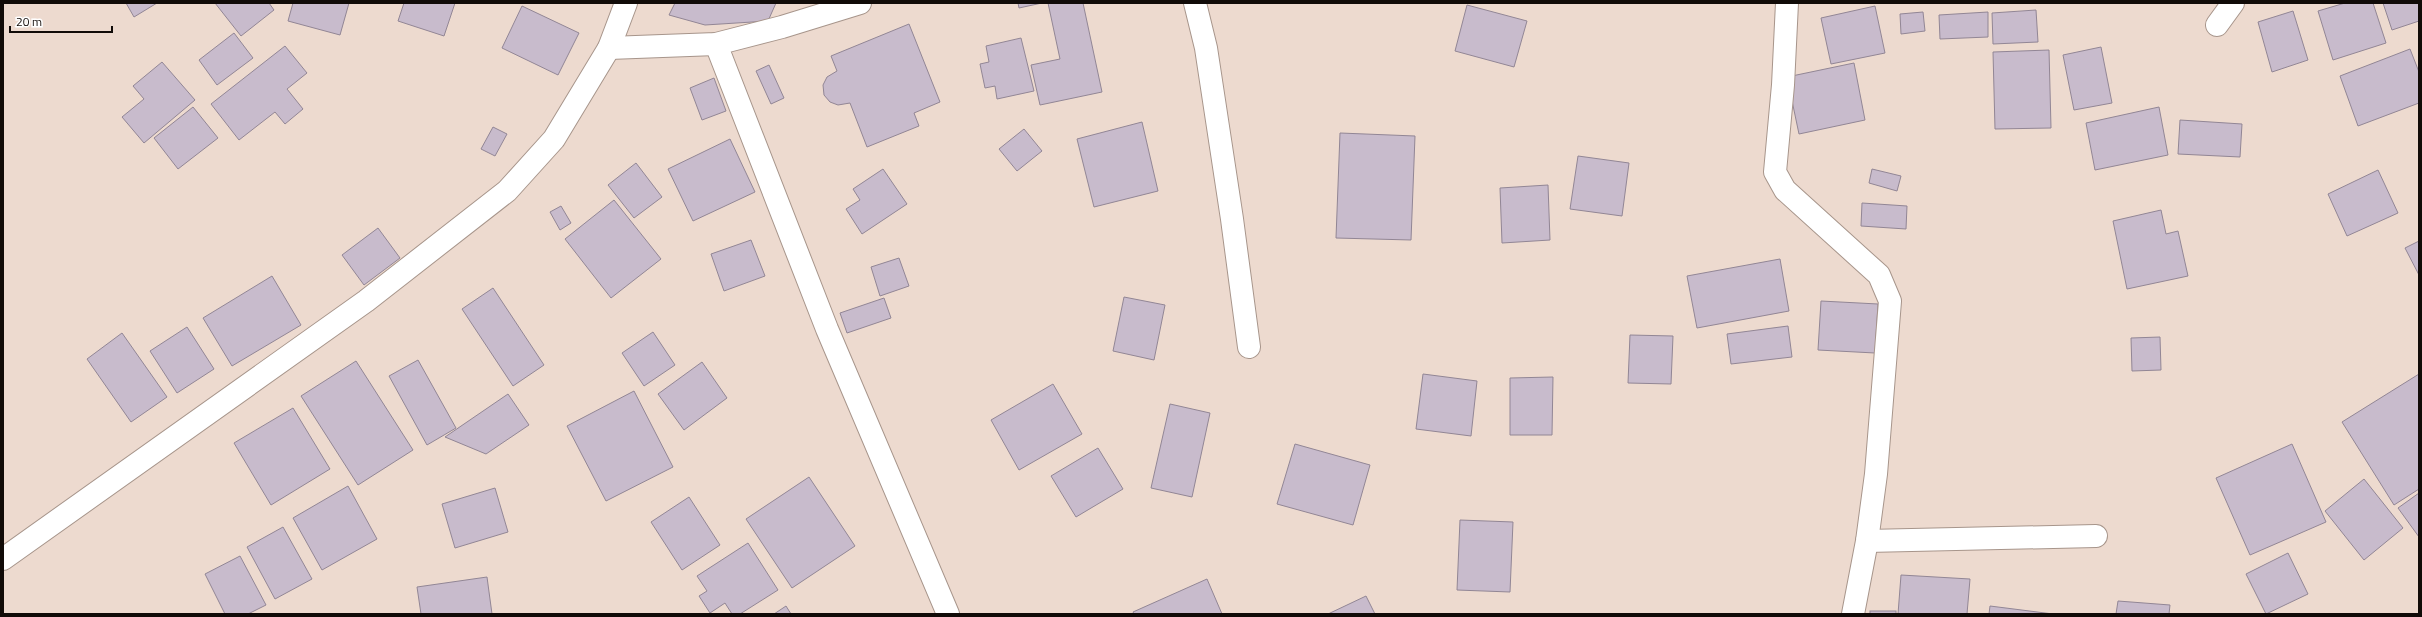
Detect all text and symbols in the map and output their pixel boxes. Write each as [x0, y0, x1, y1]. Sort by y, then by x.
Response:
scale bar [10, 8, 112, 34]
text: 20 m [16, 12, 42, 31]

